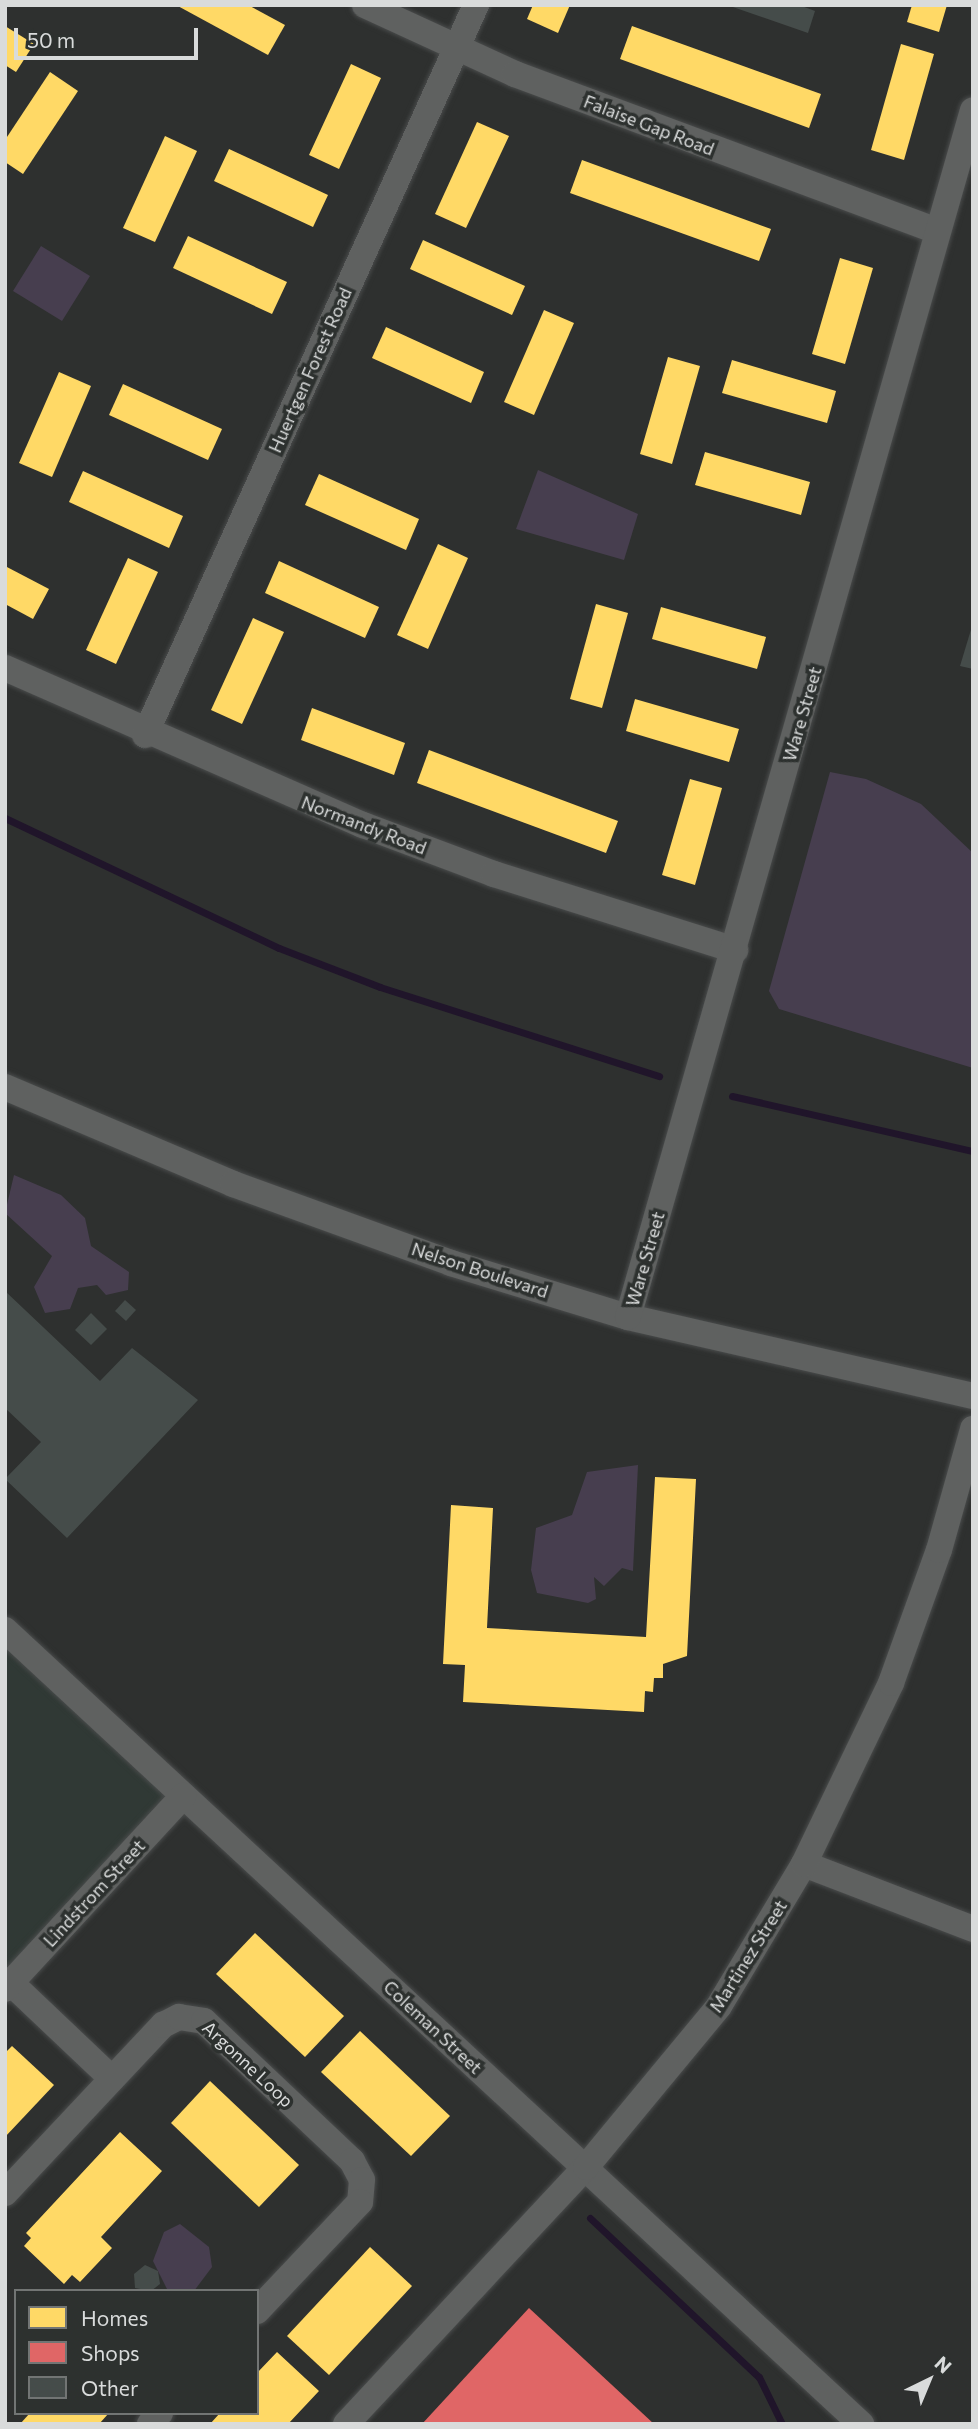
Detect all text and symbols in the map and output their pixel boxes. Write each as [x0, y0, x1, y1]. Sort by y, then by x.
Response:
scale bar [18, 14, 201, 58]
text: 50 m [27, 27, 75, 52]
street label: Falaise Gap Road [581, 90, 717, 160]
street label: Huertgen Forest Road [264, 284, 356, 456]
street label: Ware Street [778, 664, 826, 764]
street label: Normandy Road [298, 791, 430, 859]
street label: Ware Street [621, 1209, 669, 1309]
street label: Nelson Boulevard [409, 1238, 551, 1302]
street label: Lindstrom Street [39, 1835, 149, 1951]
street label: Martinez Street [705, 1896, 791, 2016]
street label: Coleman Street [379, 1976, 487, 2078]
street label: Argonne Loop [198, 2017, 298, 2111]
legend [14, 2289, 259, 2415]
text: Homes [81, 2305, 148, 2330]
text: Shops [81, 2340, 140, 2365]
north arrow [894, 2345, 964, 2415]
text: N [931, 2351, 957, 2378]
text: Other [81, 2375, 138, 2400]

